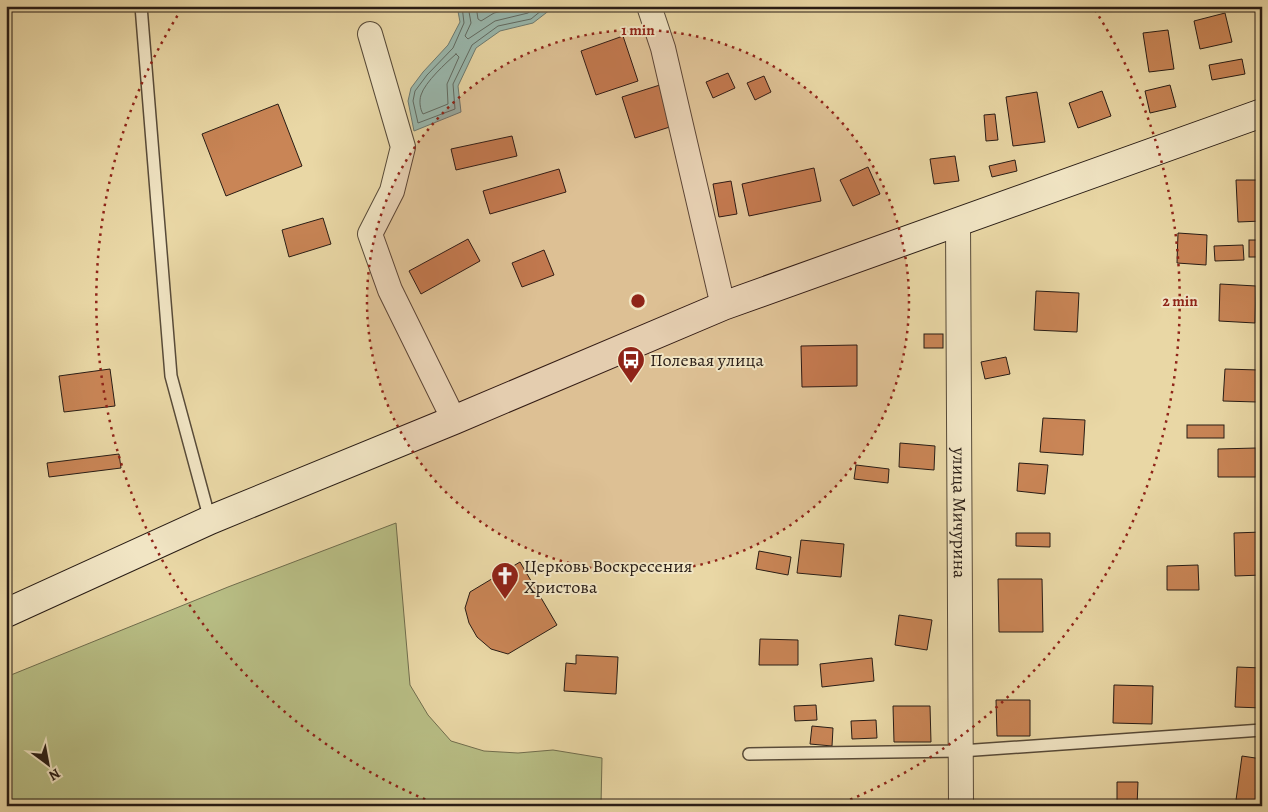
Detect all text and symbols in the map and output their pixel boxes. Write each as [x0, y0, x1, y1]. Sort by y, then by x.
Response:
text: 1 min [621, 20, 655, 40]
text: 2 min [1162, 291, 1198, 311]
centre of rings [629, 292, 647, 310]
bus stop icon: Полевая улица [616, 345, 646, 384]
place label: Полевая улица [650, 348, 764, 372]
street label: улица Мичурина [947, 447, 972, 579]
place label: Церковь Воскресения Христова [524, 554, 692, 599]
church icon: Церковь Воскресения Христова [490, 561, 520, 600]
north arrow [22, 740, 72, 790]
text: N [45, 764, 64, 785]

